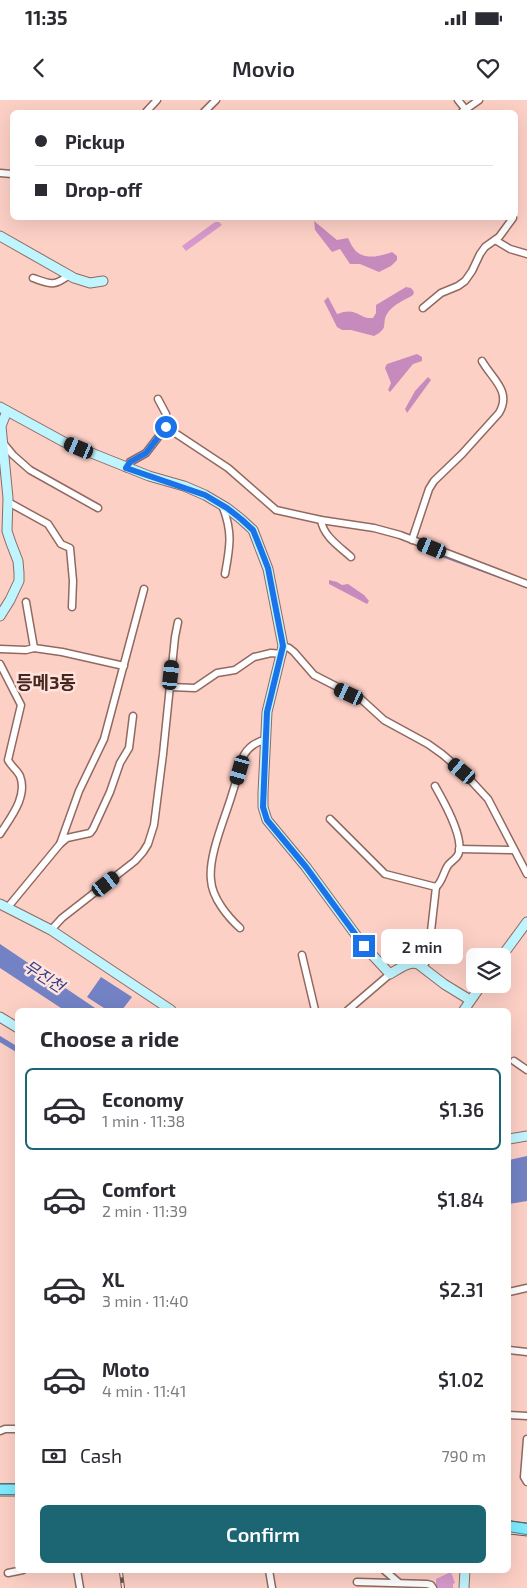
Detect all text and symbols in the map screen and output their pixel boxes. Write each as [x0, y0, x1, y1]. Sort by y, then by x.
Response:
text: 11:35 [25, 6, 68, 29]
icon: back [25, 54, 53, 82]
icon: heart [474, 54, 502, 82]
text: Movio [232, 55, 295, 81]
text: Pickup [65, 130, 125, 153]
text: Drop-off [65, 178, 142, 201]
route start [155, 416, 177, 438]
car [62, 435, 95, 461]
car [415, 535, 448, 561]
car [161, 659, 180, 691]
district label: 등메3동 [16, 671, 76, 693]
car [332, 681, 365, 707]
car [228, 754, 251, 786]
car [445, 756, 478, 786]
car [89, 869, 122, 899]
callout: 2 min [382, 928, 464, 964]
route end [353, 935, 375, 957]
text: 2 min [402, 937, 442, 956]
map controls [466, 948, 511, 993]
button: layers [466, 948, 511, 993]
water label: 무진천 [21, 956, 70, 997]
text: Choose a ride [40, 1025, 179, 1051]
icon: car [42, 1087, 87, 1132]
text: Economy [102, 1088, 184, 1111]
text: $1.36 [439, 1098, 484, 1121]
text: 1 min · 11:38 [102, 1111, 185, 1130]
icon: car [42, 1177, 87, 1222]
text: Comfort [102, 1178, 176, 1201]
text: $1.84 [437, 1188, 484, 1211]
text: 2 min · 11:39 [102, 1201, 187, 1220]
icon: car [42, 1267, 87, 1312]
text: XL [102, 1268, 124, 1291]
text: $2.31 [439, 1278, 484, 1301]
text: 3 min · 11:40 [102, 1291, 189, 1310]
icon: car [42, 1357, 87, 1402]
text: Moto [102, 1358, 150, 1381]
text: $1.02 [438, 1368, 484, 1391]
text: 4 min · 11:41 [102, 1381, 186, 1400]
icon: cash [40, 1442, 68, 1470]
text: Cash [80, 1444, 122, 1467]
text: 790 m [441, 1446, 486, 1465]
button: Confirm [40, 1505, 486, 1563]

